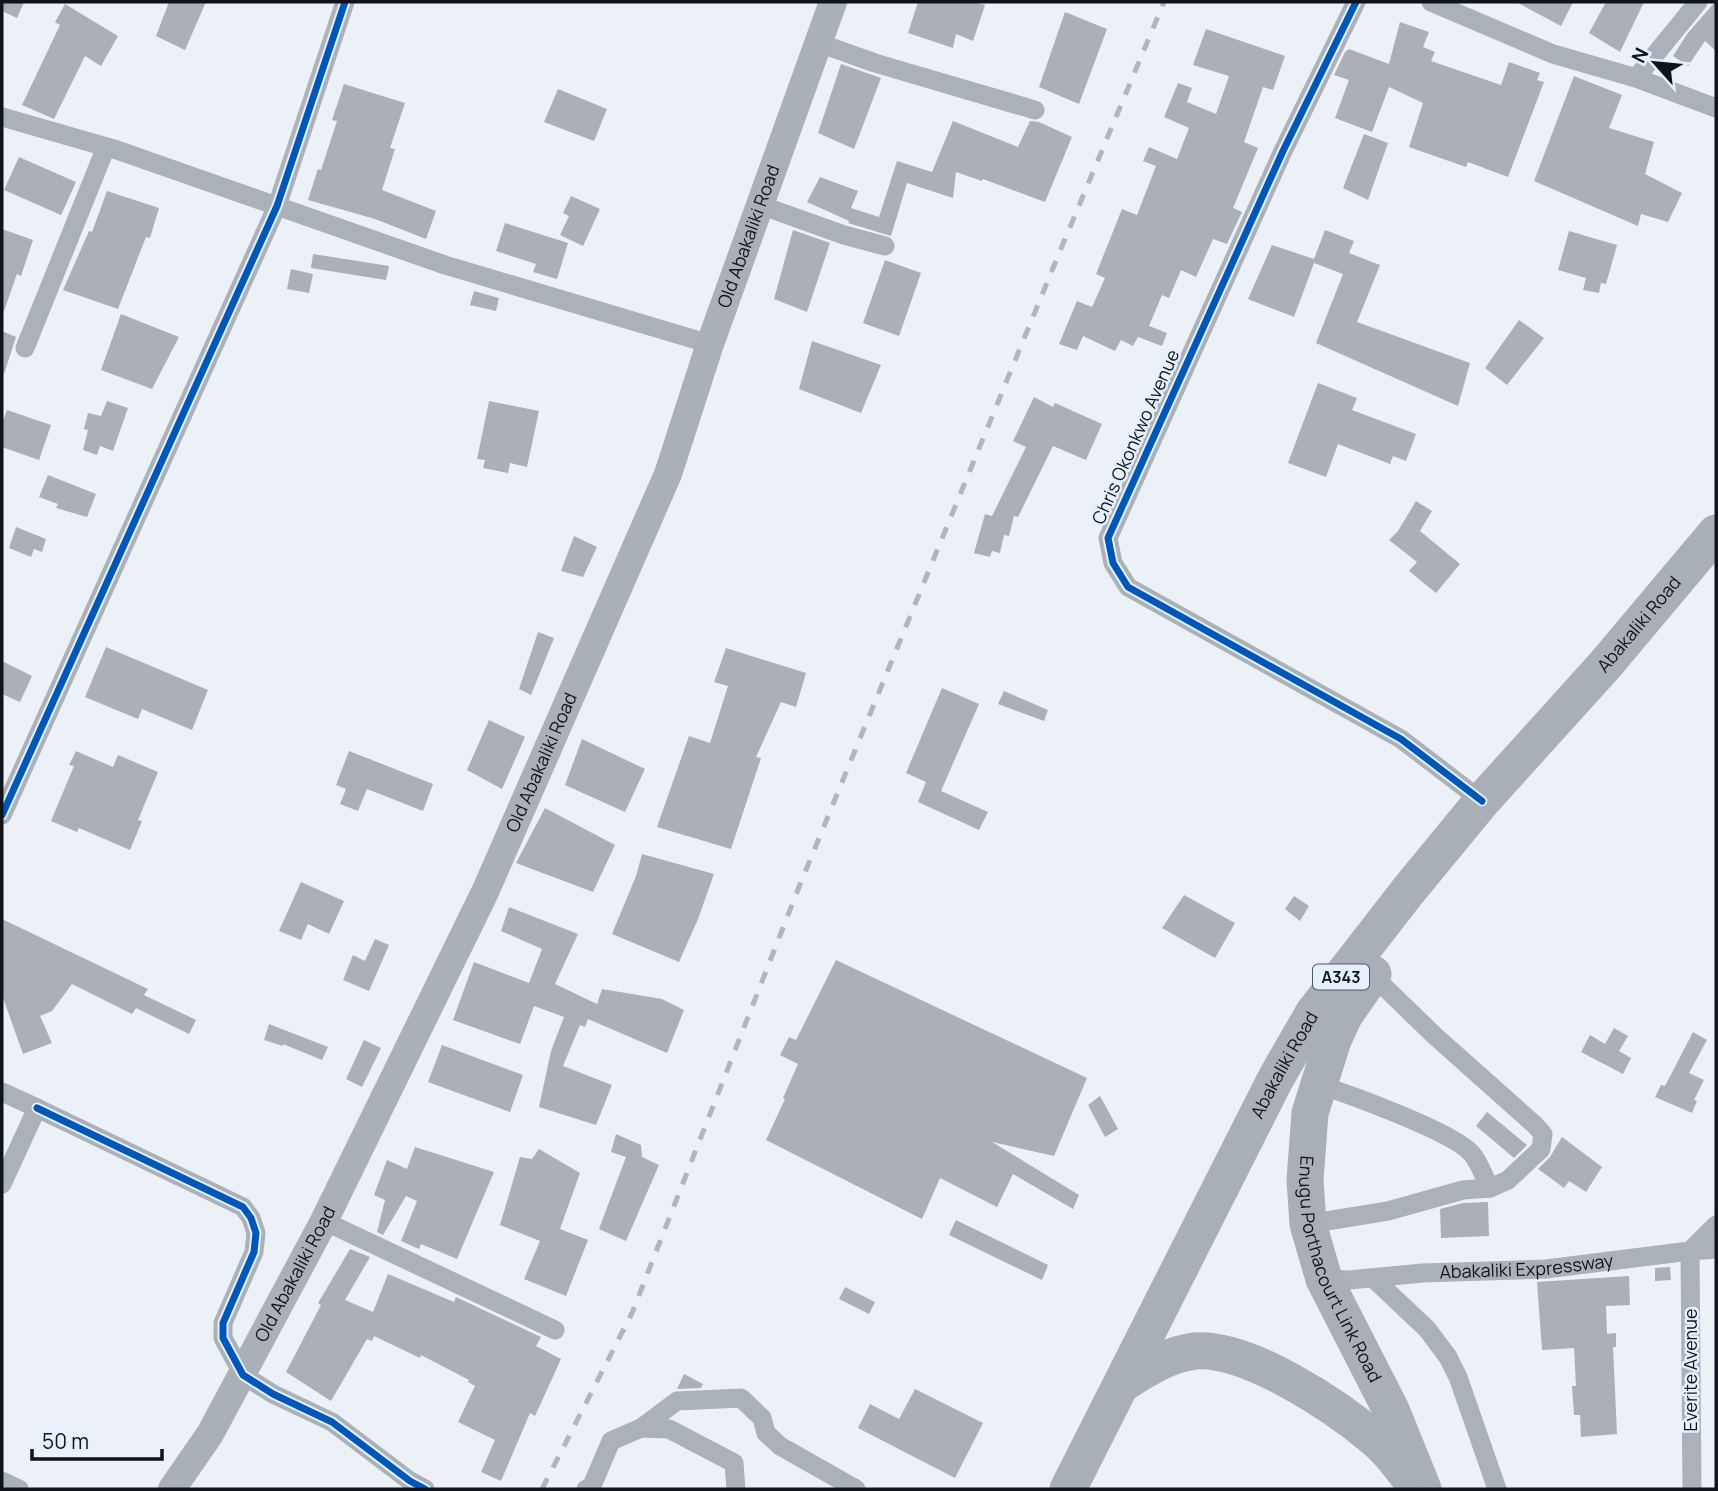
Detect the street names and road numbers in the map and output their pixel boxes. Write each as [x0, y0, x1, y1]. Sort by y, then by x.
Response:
street label: Old Abakaliki Road [711, 161, 784, 311]
street label: Chris Okonkwo Avenue [1086, 346, 1184, 528]
street label: Abakaliki Road [1591, 571, 1686, 677]
street label: Old Abakaliki Road [500, 688, 582, 836]
road number: A343 [1313, 965, 1369, 990]
street label: Abakaliki Road [1245, 1007, 1323, 1122]
street label: Enugu Porthacourt Link Road [1294, 1155, 1388, 1386]
street label: Old Abakaliki Road [249, 1202, 340, 1346]
street label: Abakaliki Expressway [1439, 1248, 1615, 1283]
street label: Everite Avenue [1678, 1309, 1702, 1431]

